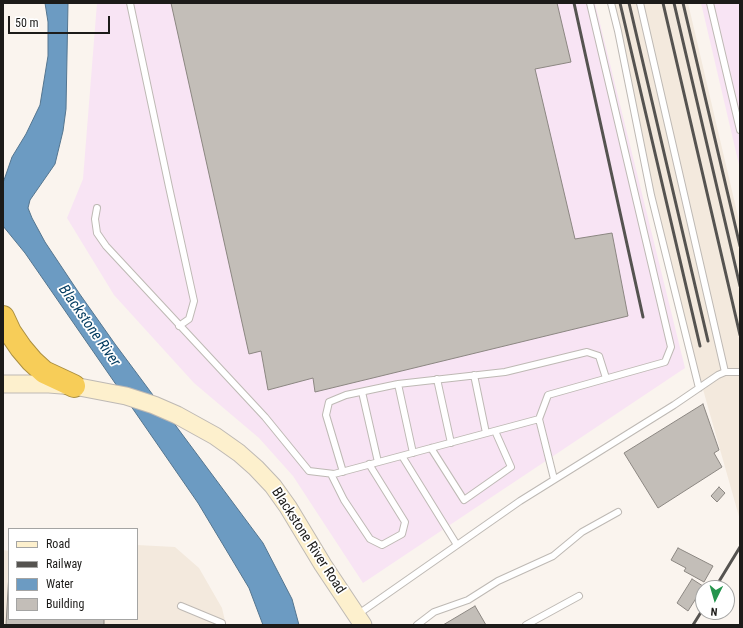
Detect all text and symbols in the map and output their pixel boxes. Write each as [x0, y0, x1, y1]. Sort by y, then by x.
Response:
scale bar [10, 8, 112, 34]
text: 50 m [15, 16, 39, 30]
water label: Blackstone River [54, 282, 124, 370]
street label: Blackstone River Road [267, 485, 349, 597]
legend [8, 528, 138, 620]
text: Road [46, 537, 70, 551]
text: Railway [46, 557, 82, 571]
text: Water [46, 577, 74, 591]
north arrow [695, 580, 735, 620]
text: Building [46, 597, 84, 611]
text: N [710, 605, 718, 618]

